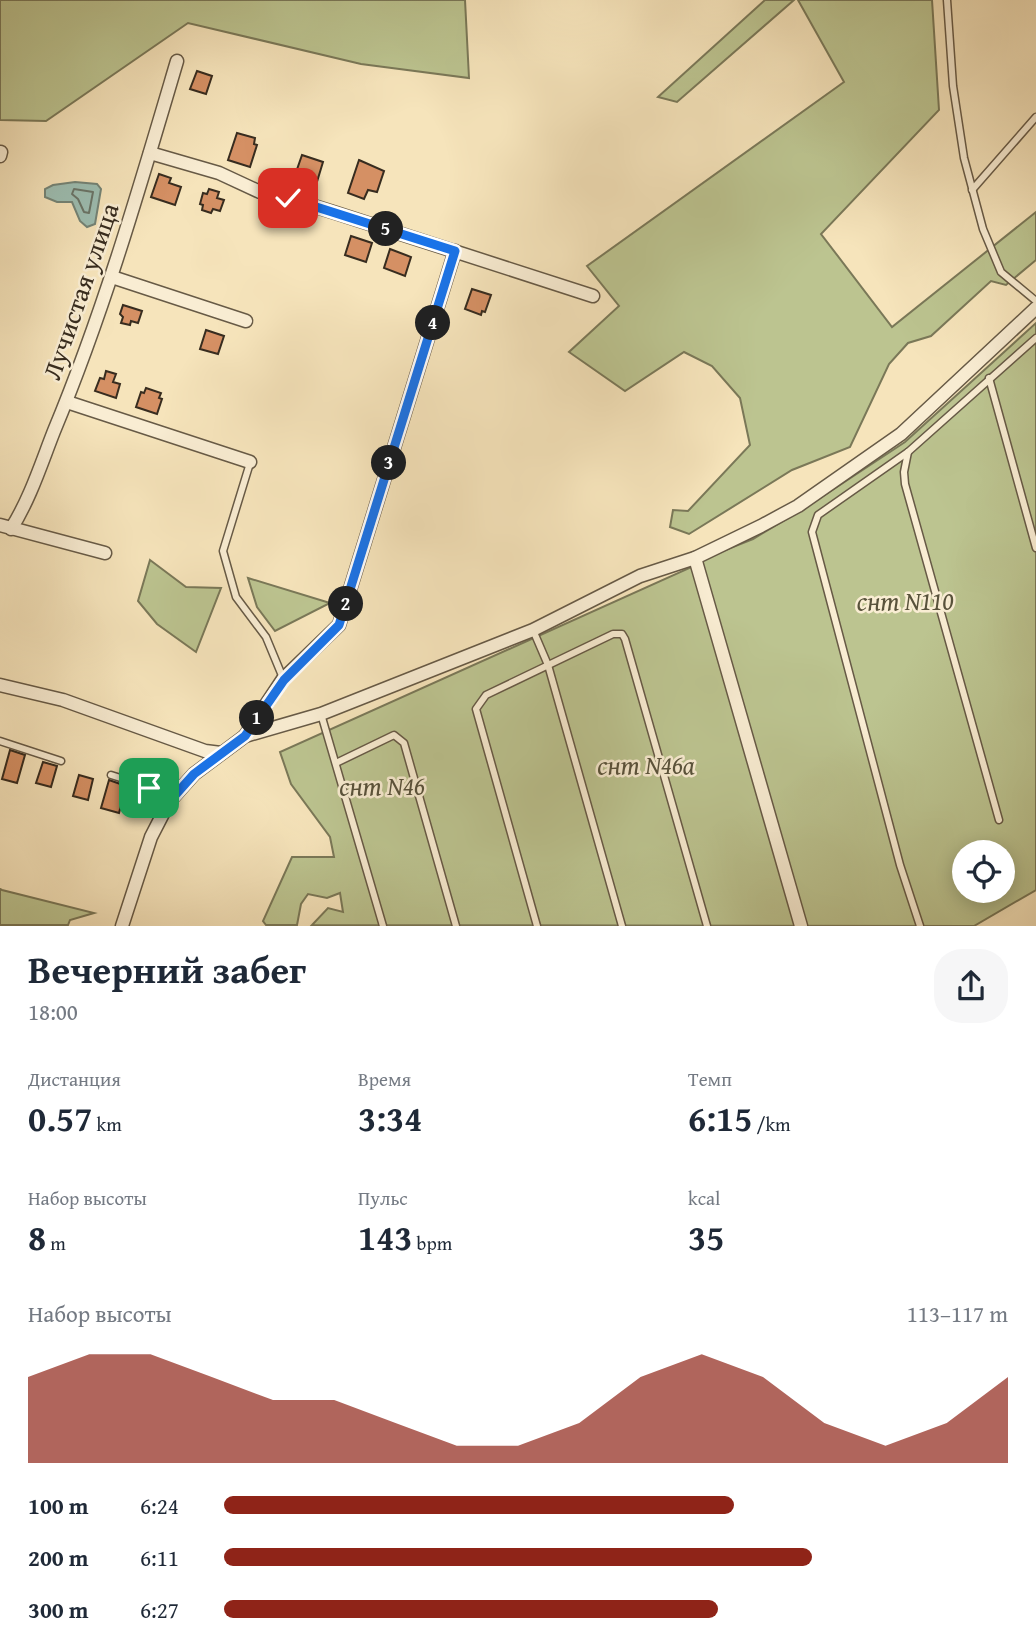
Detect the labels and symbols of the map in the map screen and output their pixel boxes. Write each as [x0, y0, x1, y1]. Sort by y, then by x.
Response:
pin [258, 168, 318, 228]
street label: Лучистая улица [32, 197, 129, 385]
pin: 5 [368, 212, 404, 246]
pin: 4 [416, 306, 450, 340]
pin: 3 [372, 446, 406, 480]
park label: снт N110 [857, 581, 953, 620]
pin: 2 [328, 586, 364, 622]
pin: 1 [240, 700, 274, 736]
park label: снт N46а [597, 745, 695, 784]
pin [119, 758, 179, 818]
park label: снт N46 [339, 766, 425, 805]

